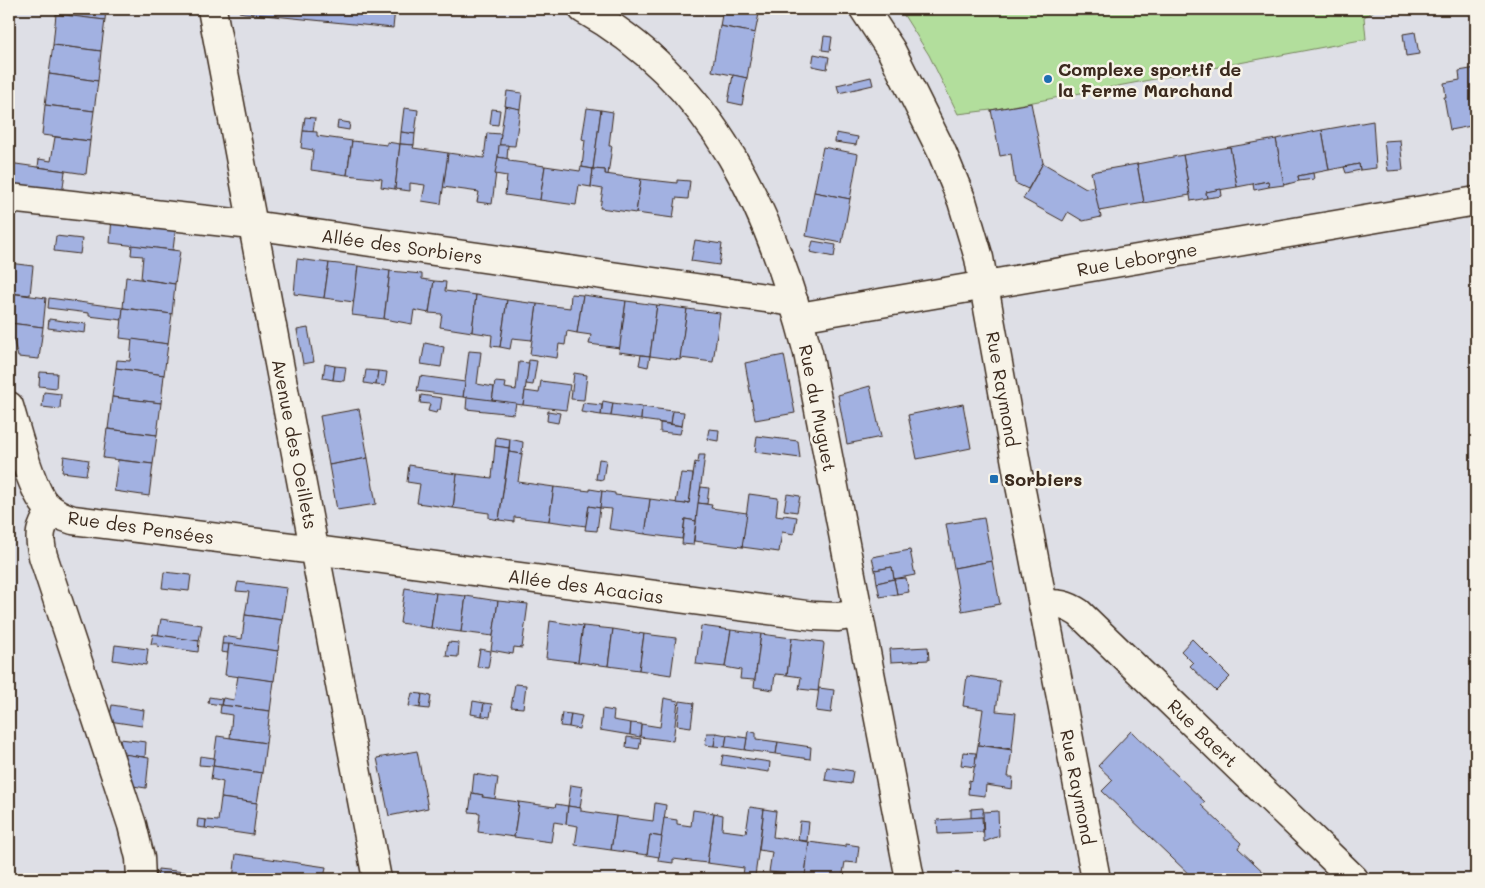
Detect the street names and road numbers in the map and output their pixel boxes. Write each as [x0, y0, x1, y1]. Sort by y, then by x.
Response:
street label: Allée des Sorbiers [320, 223, 484, 269]
street label: Rue Leborgne [1075, 237, 1199, 281]
street label: Rue Raymond [981, 329, 1025, 449]
street label: Rue du Muguet [794, 342, 842, 474]
street label: Avenue des Oeillets [267, 357, 323, 531]
street label: Rue des Pensées [66, 505, 216, 549]
street label: Allée des Acacias [507, 563, 665, 609]
street label: Rue Baert [1163, 694, 1243, 772]
street label: Rue Raymond [1055, 727, 1101, 847]

